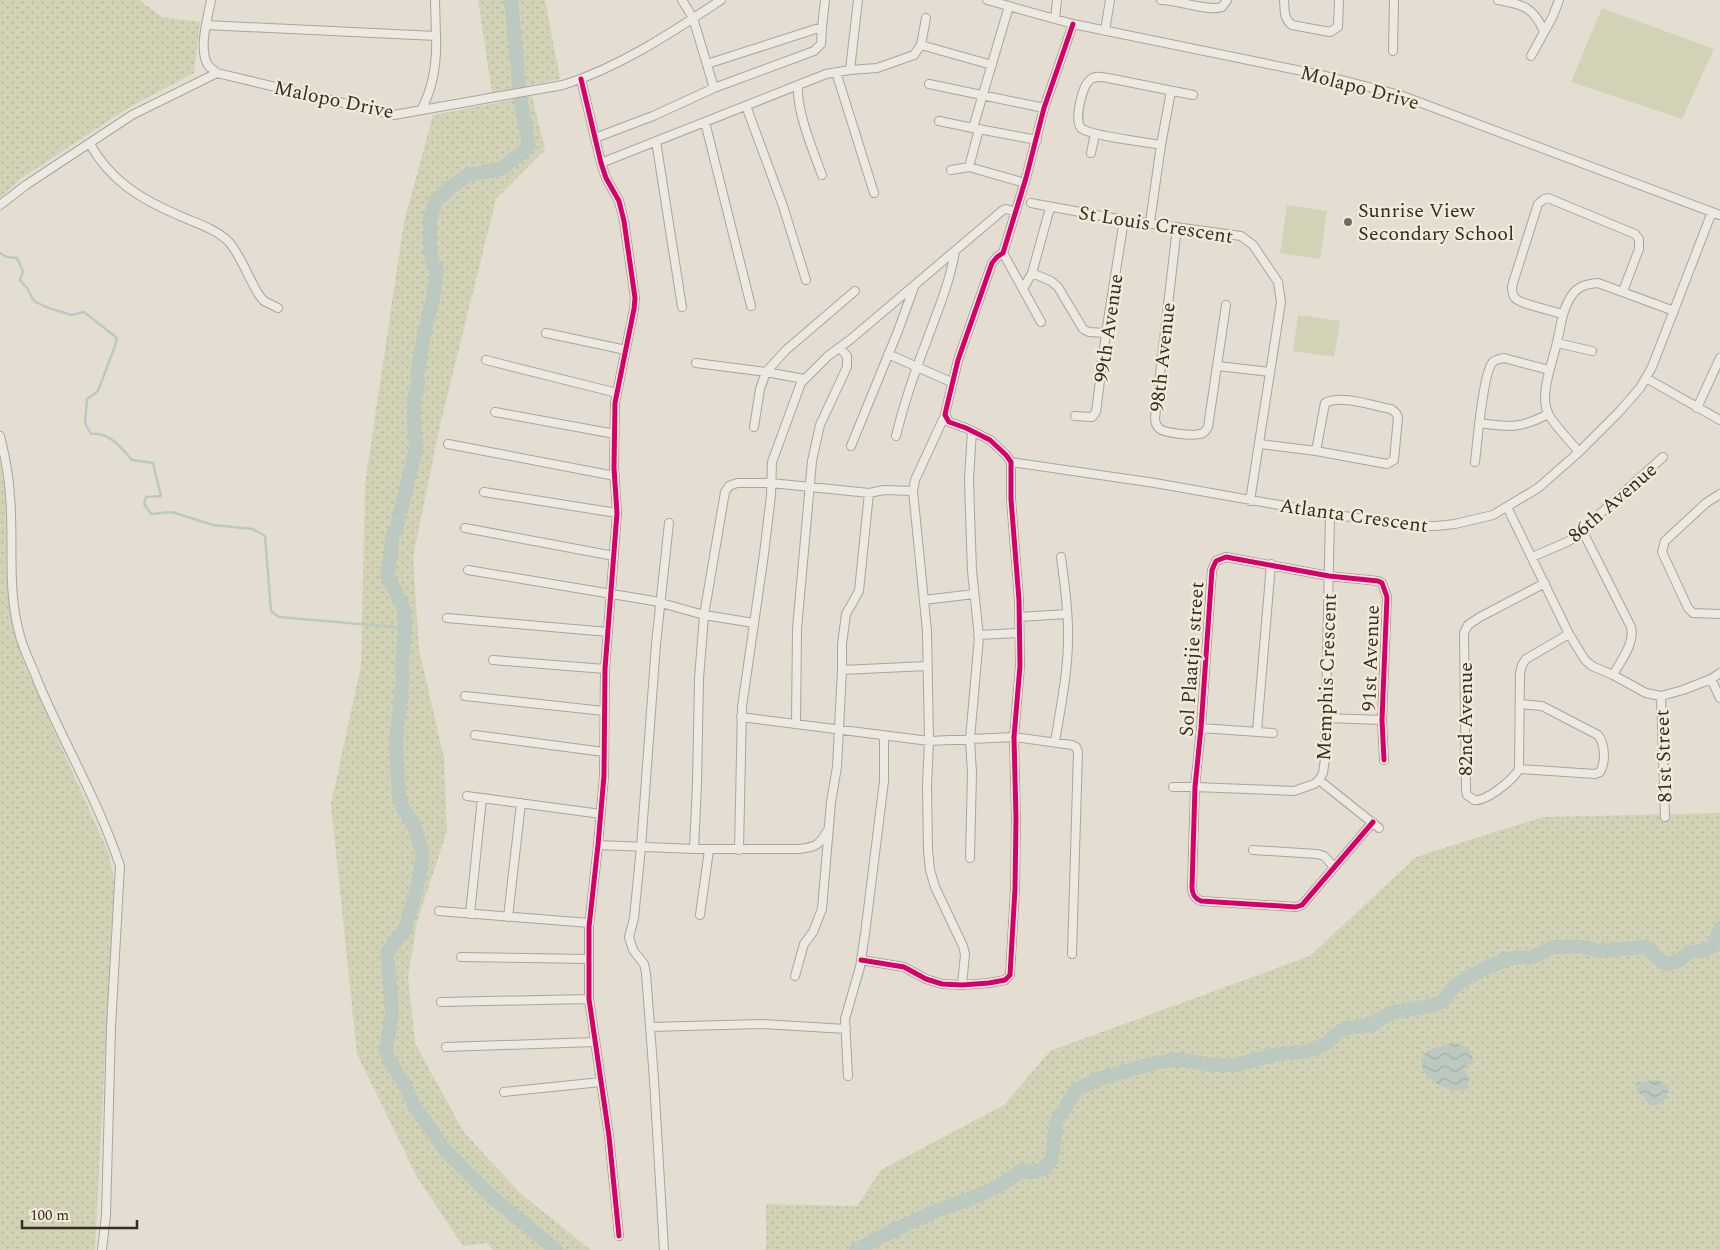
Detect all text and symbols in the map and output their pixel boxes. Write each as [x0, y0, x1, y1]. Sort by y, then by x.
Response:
street label: Molapo Drive [1297, 58, 1422, 118]
street label: Malopo Drive [271, 73, 396, 127]
place label: Sunrise View Secondary School [1358, 196, 1514, 249]
street label: St Louis Crescent [1076, 198, 1235, 252]
marker: Sunrise View Secondary School [1342, 216, 1354, 228]
street label: 99th Avenue [1086, 272, 1131, 385]
street label: 98th Avenue [1142, 301, 1184, 413]
street label: 86th Avenue [1561, 455, 1664, 550]
street label: Atlanta Crescent [1278, 491, 1430, 541]
street label: Sol Plaatjie street [1172, 581, 1212, 738]
street label: Memphis Crescent [1309, 593, 1345, 761]
street label: 91st Avenue [1354, 604, 1388, 712]
street label: 82nd Avenue [1451, 662, 1481, 776]
street label: 81st Street [1647, 709, 1681, 803]
scale bar [22, 1198, 138, 1230]
text: 100 m [30, 1204, 69, 1227]

